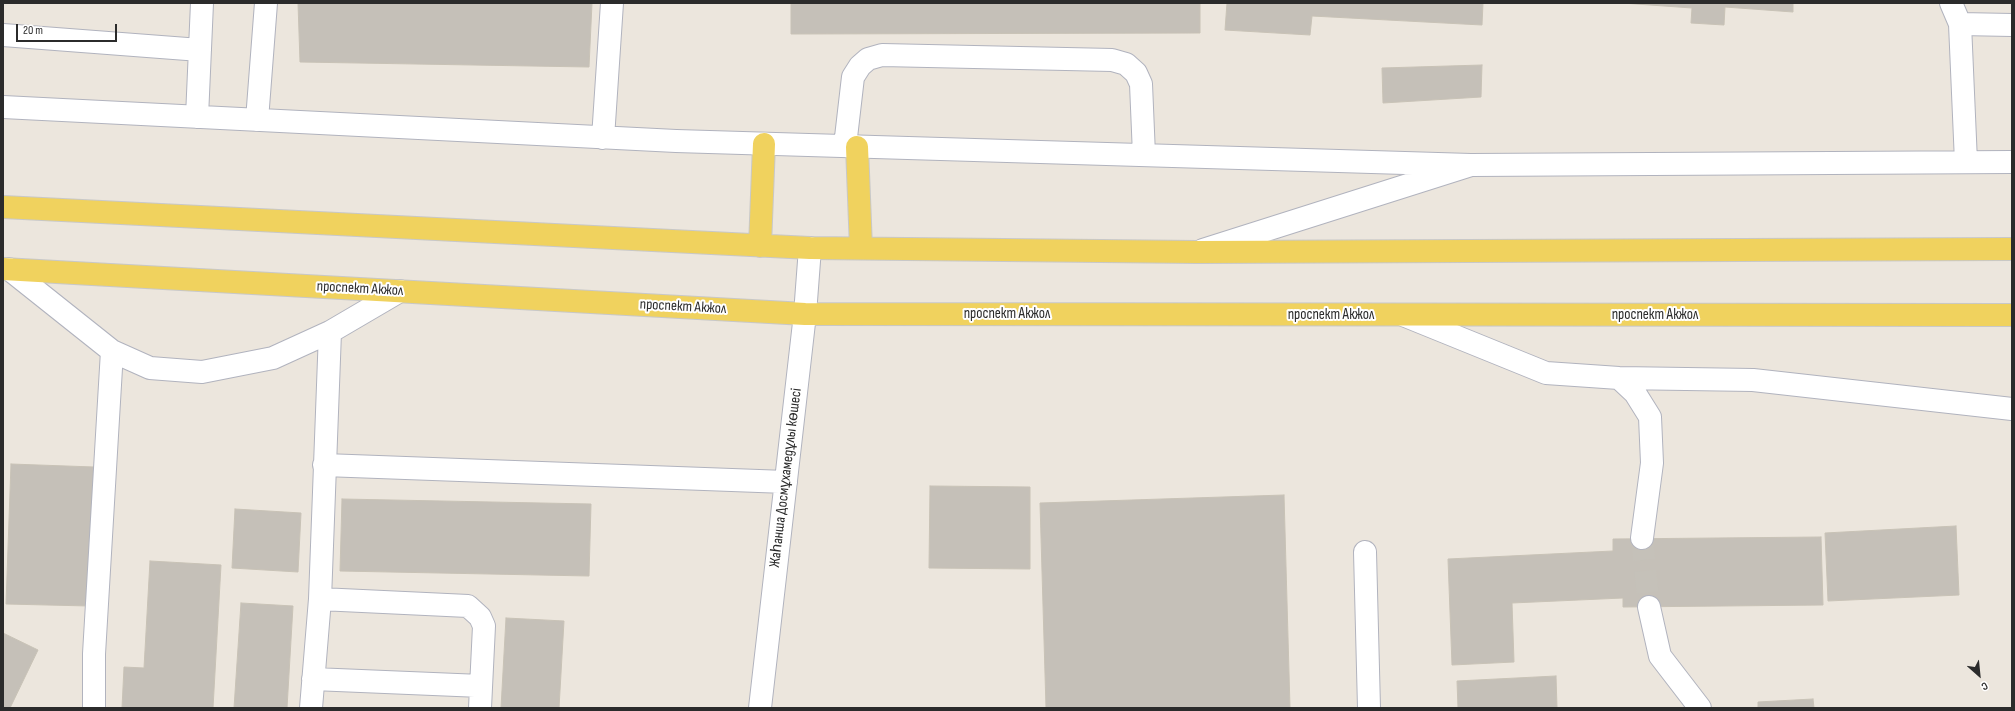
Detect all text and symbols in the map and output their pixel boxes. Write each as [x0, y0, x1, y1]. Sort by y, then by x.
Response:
scale bar [18, 16, 119, 42]
text: 20 m [23, 23, 43, 38]
street label: проспект Акжол [316, 278, 404, 300]
street label: проспект Акжол [639, 296, 727, 318]
street label: проспект Акжол [964, 305, 1050, 323]
street label: проспект Акжол [1288, 306, 1374, 324]
street label: проспект Акжол [1612, 306, 1698, 324]
street label: Жаһанша Досмұхамедұлы көшесі [766, 387, 806, 569]
north arrow [1959, 655, 1999, 695]
text: С [1979, 679, 1990, 693]

